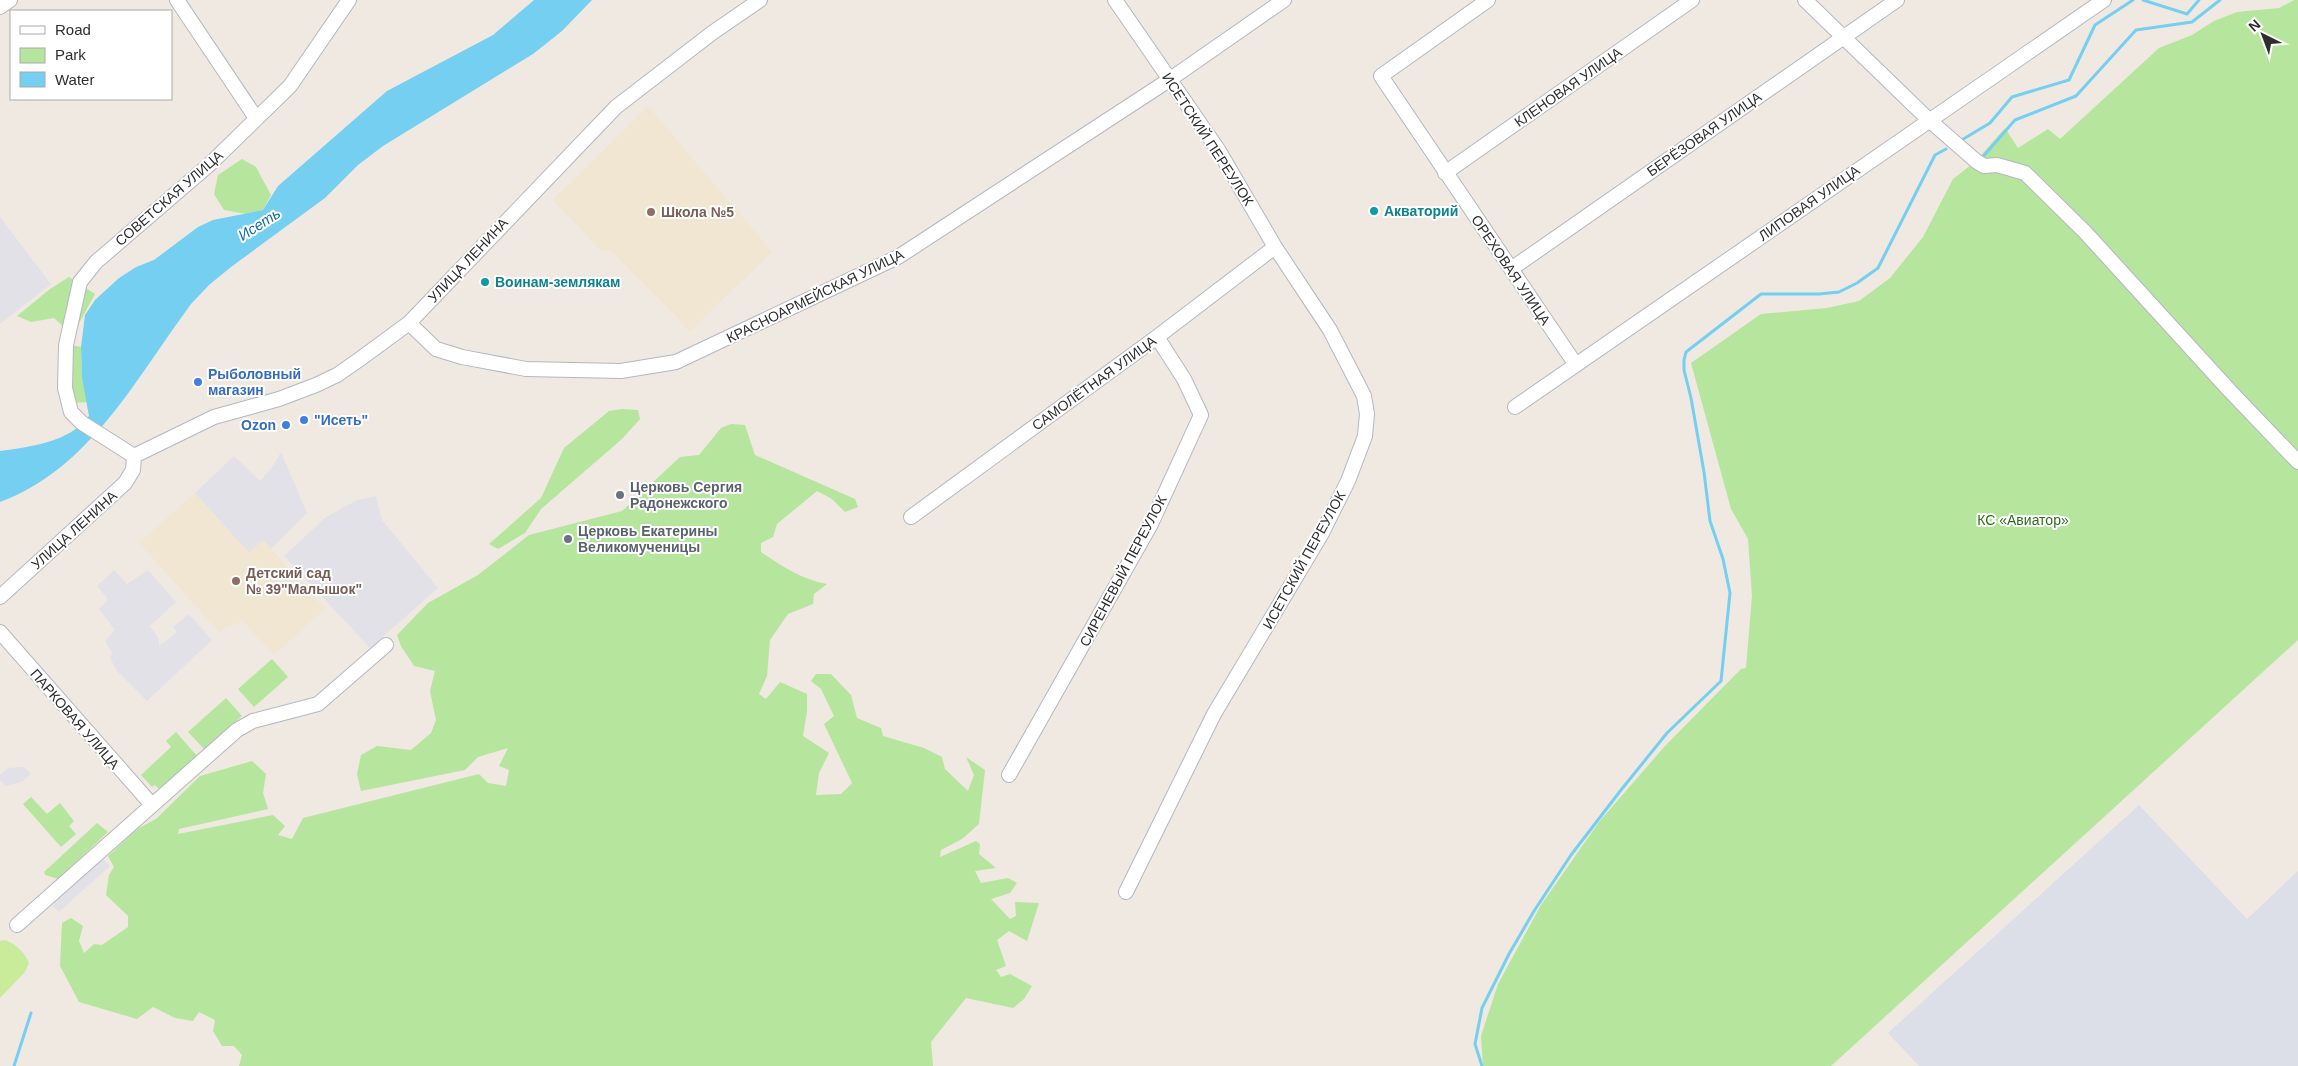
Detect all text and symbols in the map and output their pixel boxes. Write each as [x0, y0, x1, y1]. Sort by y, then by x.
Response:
legend [10, 10, 172, 100]
north arrow [2238, 10, 2288, 60]
text: N [2245, 16, 2263, 35]
text: Road [55, 21, 91, 38]
street label: КЛЕНОВАЯ УЛИЦА [1511, 44, 1625, 130]
text: Park [55, 46, 86, 63]
street label: ИСЕТСКИЙ ПЕРЕУЛОК [1159, 69, 1258, 209]
text: Water [55, 71, 94, 88]
street label: БЕРЁЗОВАЯ УЛИЦА [1644, 88, 1765, 180]
street label: СОВЕТСКАЯ УЛИЦА [112, 147, 226, 249]
street label: ЛИПОВАЯ УЛИЦА [1755, 162, 1863, 244]
place label: Акваторий [1384, 203, 1458, 219]
water label: Исеть [235, 204, 283, 244]
place label: Школа №5 [661, 204, 734, 220]
marker: Акваторий [1368, 205, 1380, 217]
marker: Школа №5 [645, 206, 657, 218]
street label: ОРЕХОВАЯ УЛИЦА [1468, 212, 1554, 328]
street label: УЛИЦА ЛЕНИНА [425, 214, 512, 305]
street label: КРАСНОАРМЕЙСКАЯ УЛИЦА [723, 245, 907, 346]
place label: Воинам-землякам [495, 274, 620, 290]
marker: Воинам-землякам [479, 276, 491, 288]
street label: САМОЛЁТНАЯ УЛИЦА [1029, 332, 1160, 433]
place label: Рыболовный магазин [208, 366, 301, 398]
marker: Рыболовный магазин [192, 376, 204, 388]
place label: "Исеть" [314, 412, 368, 428]
marker: "Исеть" [298, 414, 310, 426]
place label: Ozon [241, 417, 276, 433]
marker: Ozon [280, 419, 292, 431]
place label: Церковь Сергия Радонежского [630, 479, 742, 511]
street label: УЛИЦА ЛЕНИНА [28, 487, 120, 573]
street label: ИСЕТСКИЙ ПЕРЕУЛОК [1259, 487, 1349, 632]
marker: Церковь Сергия Радонежского [614, 489, 626, 501]
street label: СИРЕНЕВЫЙ ПЕРЕУЛОК [1075, 492, 1170, 649]
park label: КС «Авиатор» [1977, 512, 2069, 528]
place label: Церковь Екатерины Великомученицы [578, 523, 718, 555]
marker: Церковь Екатерины Великомученицы [562, 533, 574, 545]
place label: Детский сад № 39"Малышок" [246, 565, 362, 597]
marker: Детский сад № 39"Малышок" [230, 575, 242, 587]
street label: ПАРКОВАЯ УЛИЦА [27, 666, 123, 773]

